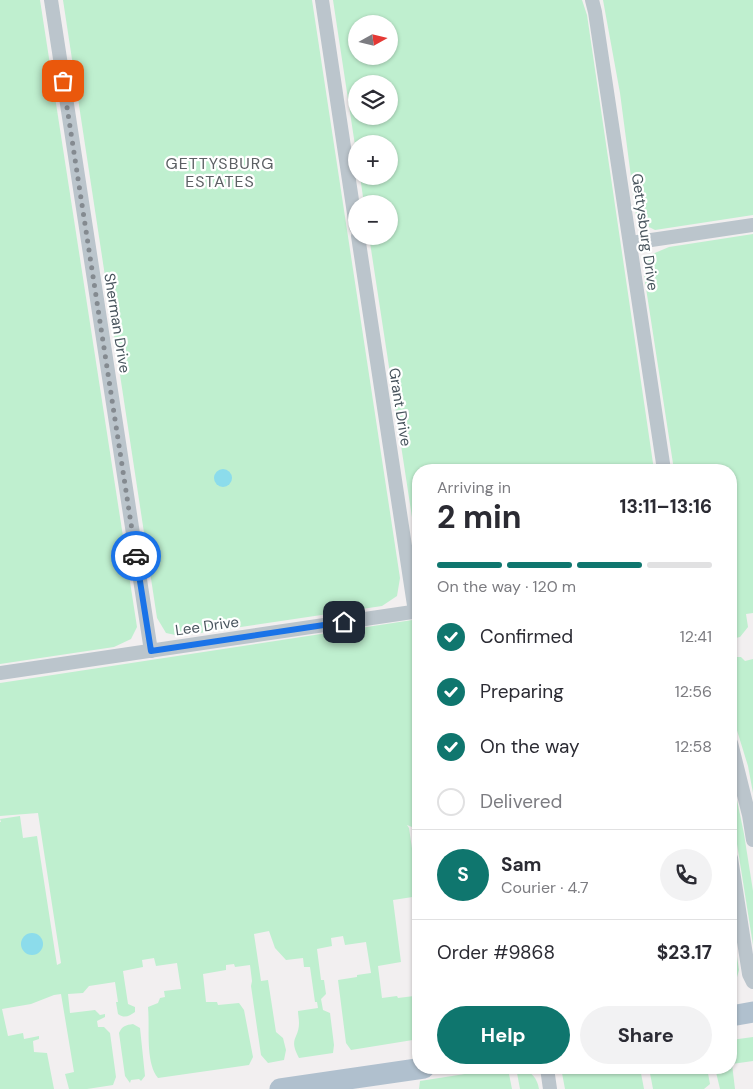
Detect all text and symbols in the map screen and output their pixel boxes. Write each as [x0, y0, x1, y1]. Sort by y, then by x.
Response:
north arrow [348, 15, 398, 65]
map controls [348, 15, 398, 245]
pin [42, 60, 84, 102]
icon: bag [49, 67, 77, 95]
button: layers [348, 75, 398, 125]
button: + [348, 135, 398, 185]
district label: GETTYSBURG ESTATES [166, 153, 274, 192]
street label: Gettysburg Drive [627, 172, 663, 292]
button: − [348, 195, 398, 245]
street label: Sherman Drive [99, 272, 135, 374]
street label: Grant Drive [384, 366, 416, 448]
text: Arriving in [437, 477, 511, 498]
text: 13:11–13:16 [620, 494, 712, 519]
text: 2 min [437, 496, 522, 538]
courier [111, 531, 161, 581]
icon: car [122, 542, 150, 570]
text: On the way · 120 m [437, 576, 576, 597]
pin [323, 601, 365, 643]
icon: home [330, 608, 358, 636]
street label: Lee Drive [174, 612, 240, 640]
icon: check [437, 623, 465, 651]
text: Confirmed [480, 624, 573, 649]
text: 12:41 [680, 626, 712, 647]
icon: check [437, 678, 465, 706]
text: Preparing [480, 679, 564, 704]
text: 12:56 [675, 681, 712, 702]
icon: check [437, 733, 465, 761]
text: On the way [480, 734, 580, 759]
text: 12:58 [675, 736, 712, 757]
text: Delivered [480, 789, 562, 814]
button: phone [660, 849, 712, 901]
text: Sam [501, 852, 542, 877]
text: S [457, 862, 469, 887]
text: Courier · 4.7 [501, 877, 589, 898]
text: Order #9868 [437, 940, 555, 965]
text: $23.17 [657, 940, 712, 965]
button: Help [437, 1006, 570, 1064]
button: Share [580, 1006, 712, 1064]

